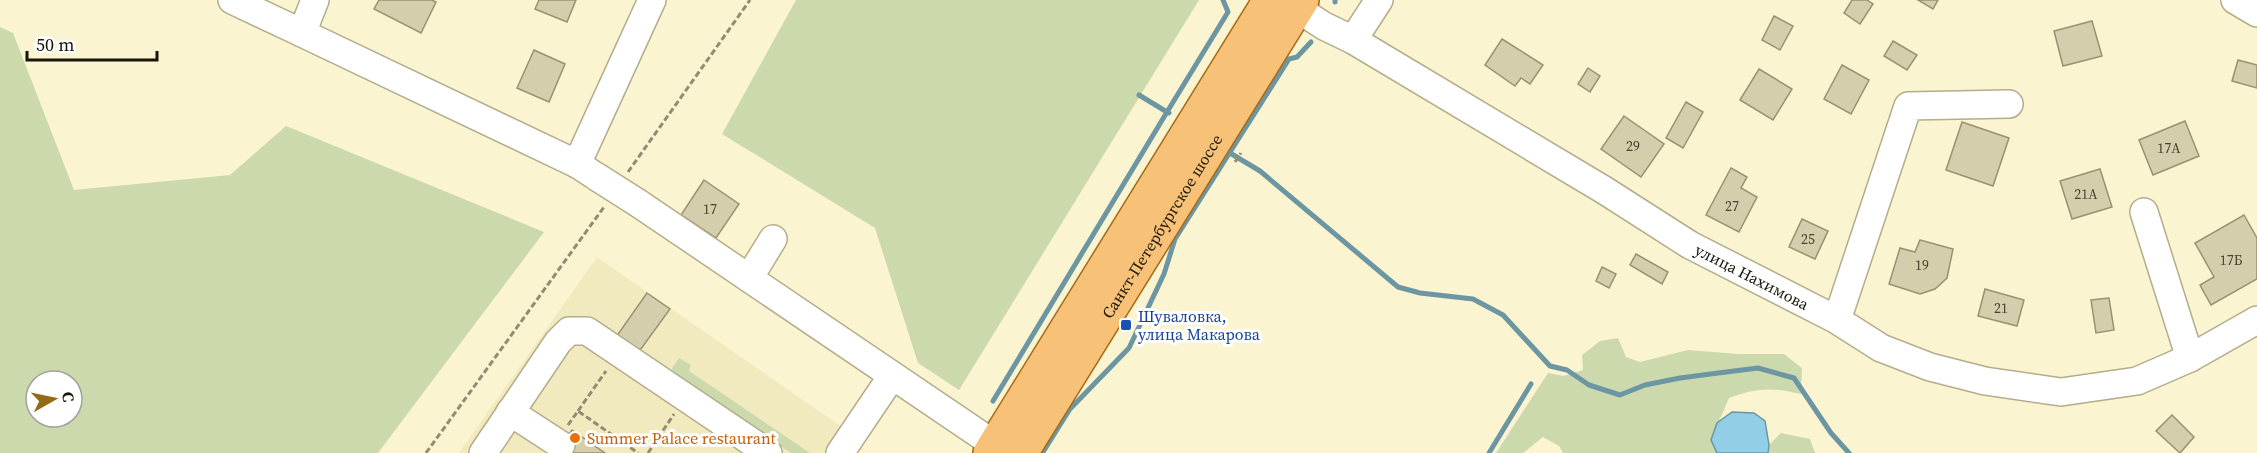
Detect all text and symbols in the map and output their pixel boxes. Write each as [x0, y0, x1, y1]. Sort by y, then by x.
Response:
scale bar [27, 24, 158, 62]
text: 50 m [36, 32, 74, 57]
street label: Санкт-Петербургское шоссе [1096, 130, 1227, 322]
house number: 29 [1626, 136, 1640, 156]
house number: 17А [2157, 138, 2181, 158]
house number: 21А [2074, 184, 2098, 204]
house number: 27 [1725, 196, 1739, 216]
house number: 17 [703, 199, 717, 219]
house number: 25 [1801, 229, 1815, 249]
street label: улица Нахимова [1691, 238, 1813, 315]
house number: 17Б [2220, 250, 2243, 270]
house number: 19 [1915, 255, 1929, 275]
house number: 21 [1994, 298, 2008, 318]
place label: Шуваловка, улица Макарова [1138, 305, 1261, 345]
marker: Шуваловка, улица Макарова [1119, 318, 1133, 332]
north arrow [24, 369, 84, 429]
text: С [57, 390, 80, 403]
place label: Summer Palace restaurant [587, 427, 777, 449]
marker: Summer Palace restaurant [568, 431, 582, 445]

